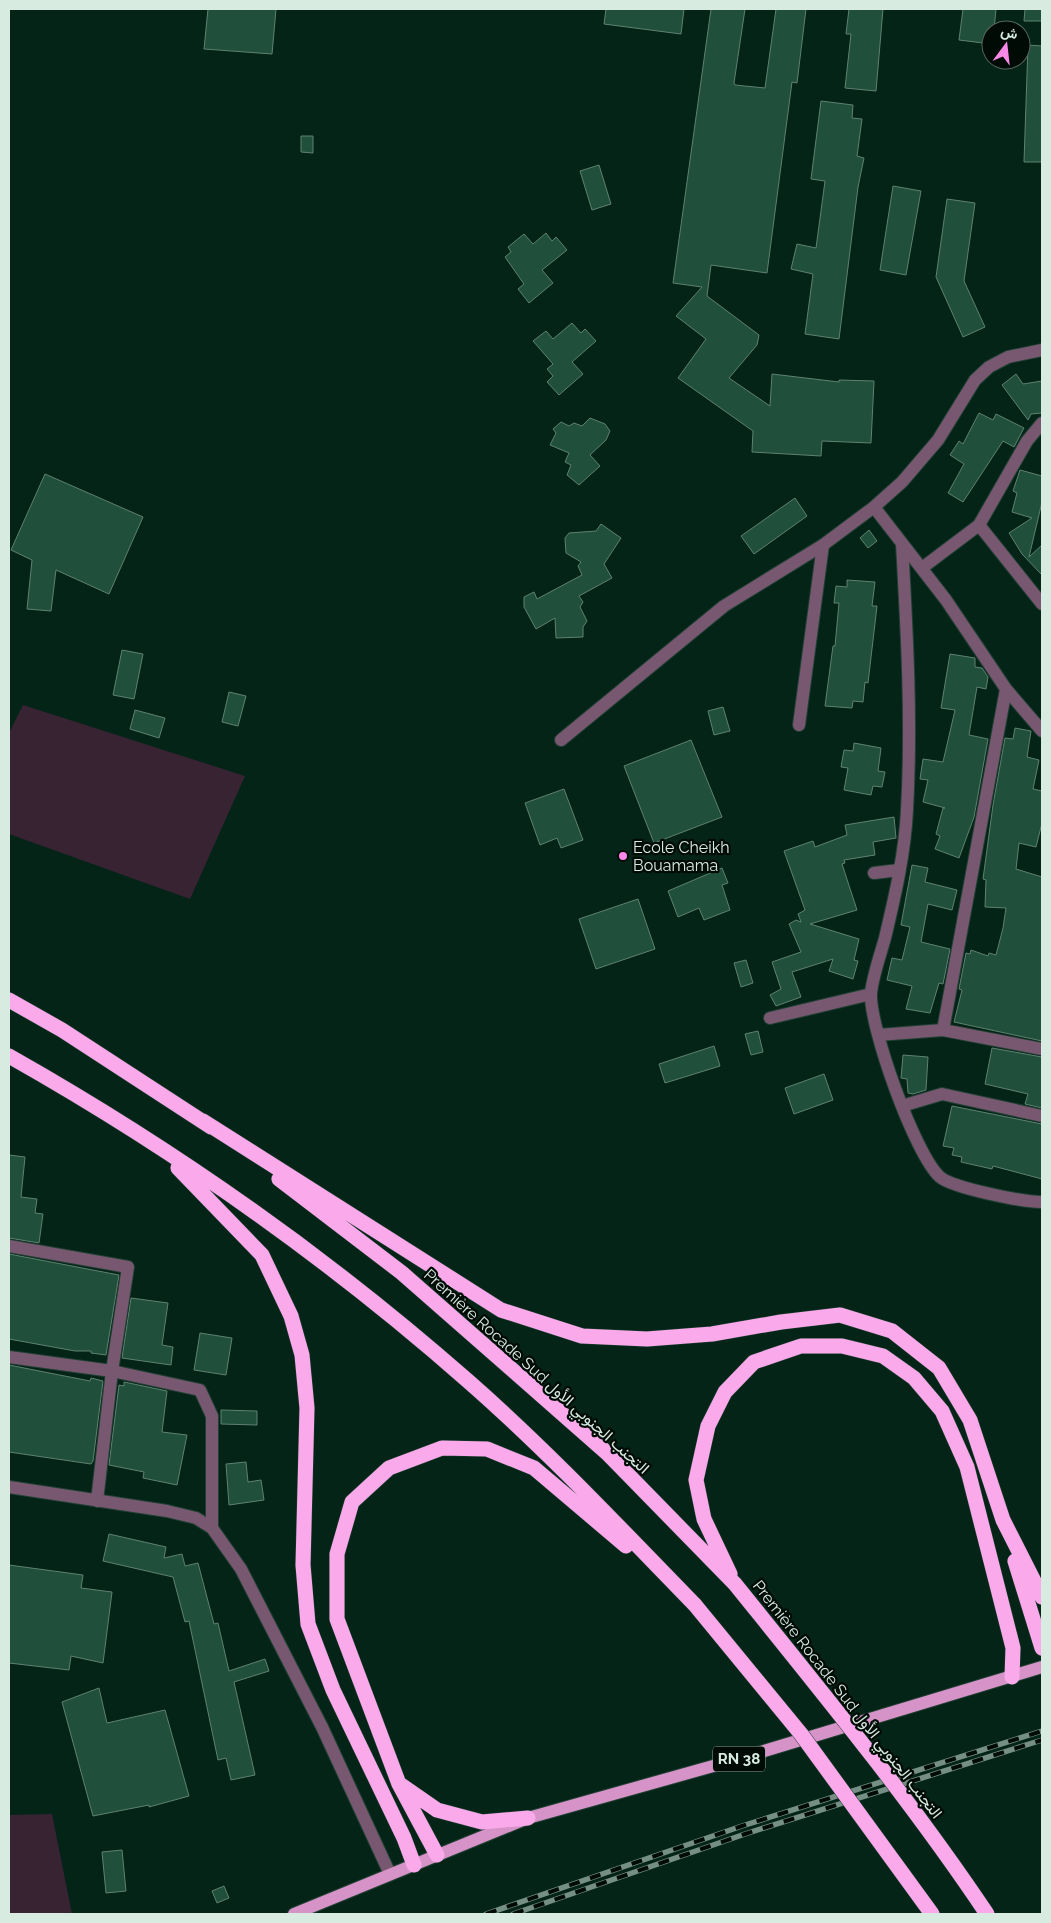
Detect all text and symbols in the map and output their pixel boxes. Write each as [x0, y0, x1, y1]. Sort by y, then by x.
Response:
north arrow [981, 20, 1031, 70]
text: ش [999, 23, 1020, 43]
place label: Ecole Cheikh Bouamama [633, 838, 730, 875]
marker: Ecole Cheikh Bouamama [617, 850, 629, 862]
street label: Première Rocade Sud التجنب الجنوبي الأول [417, 1265, 653, 1481]
street label: Première Rocade Sud التجنب الجنوبي الأول [746, 1576, 946, 1825]
road number: RN 38 [713, 1746, 765, 1772]

